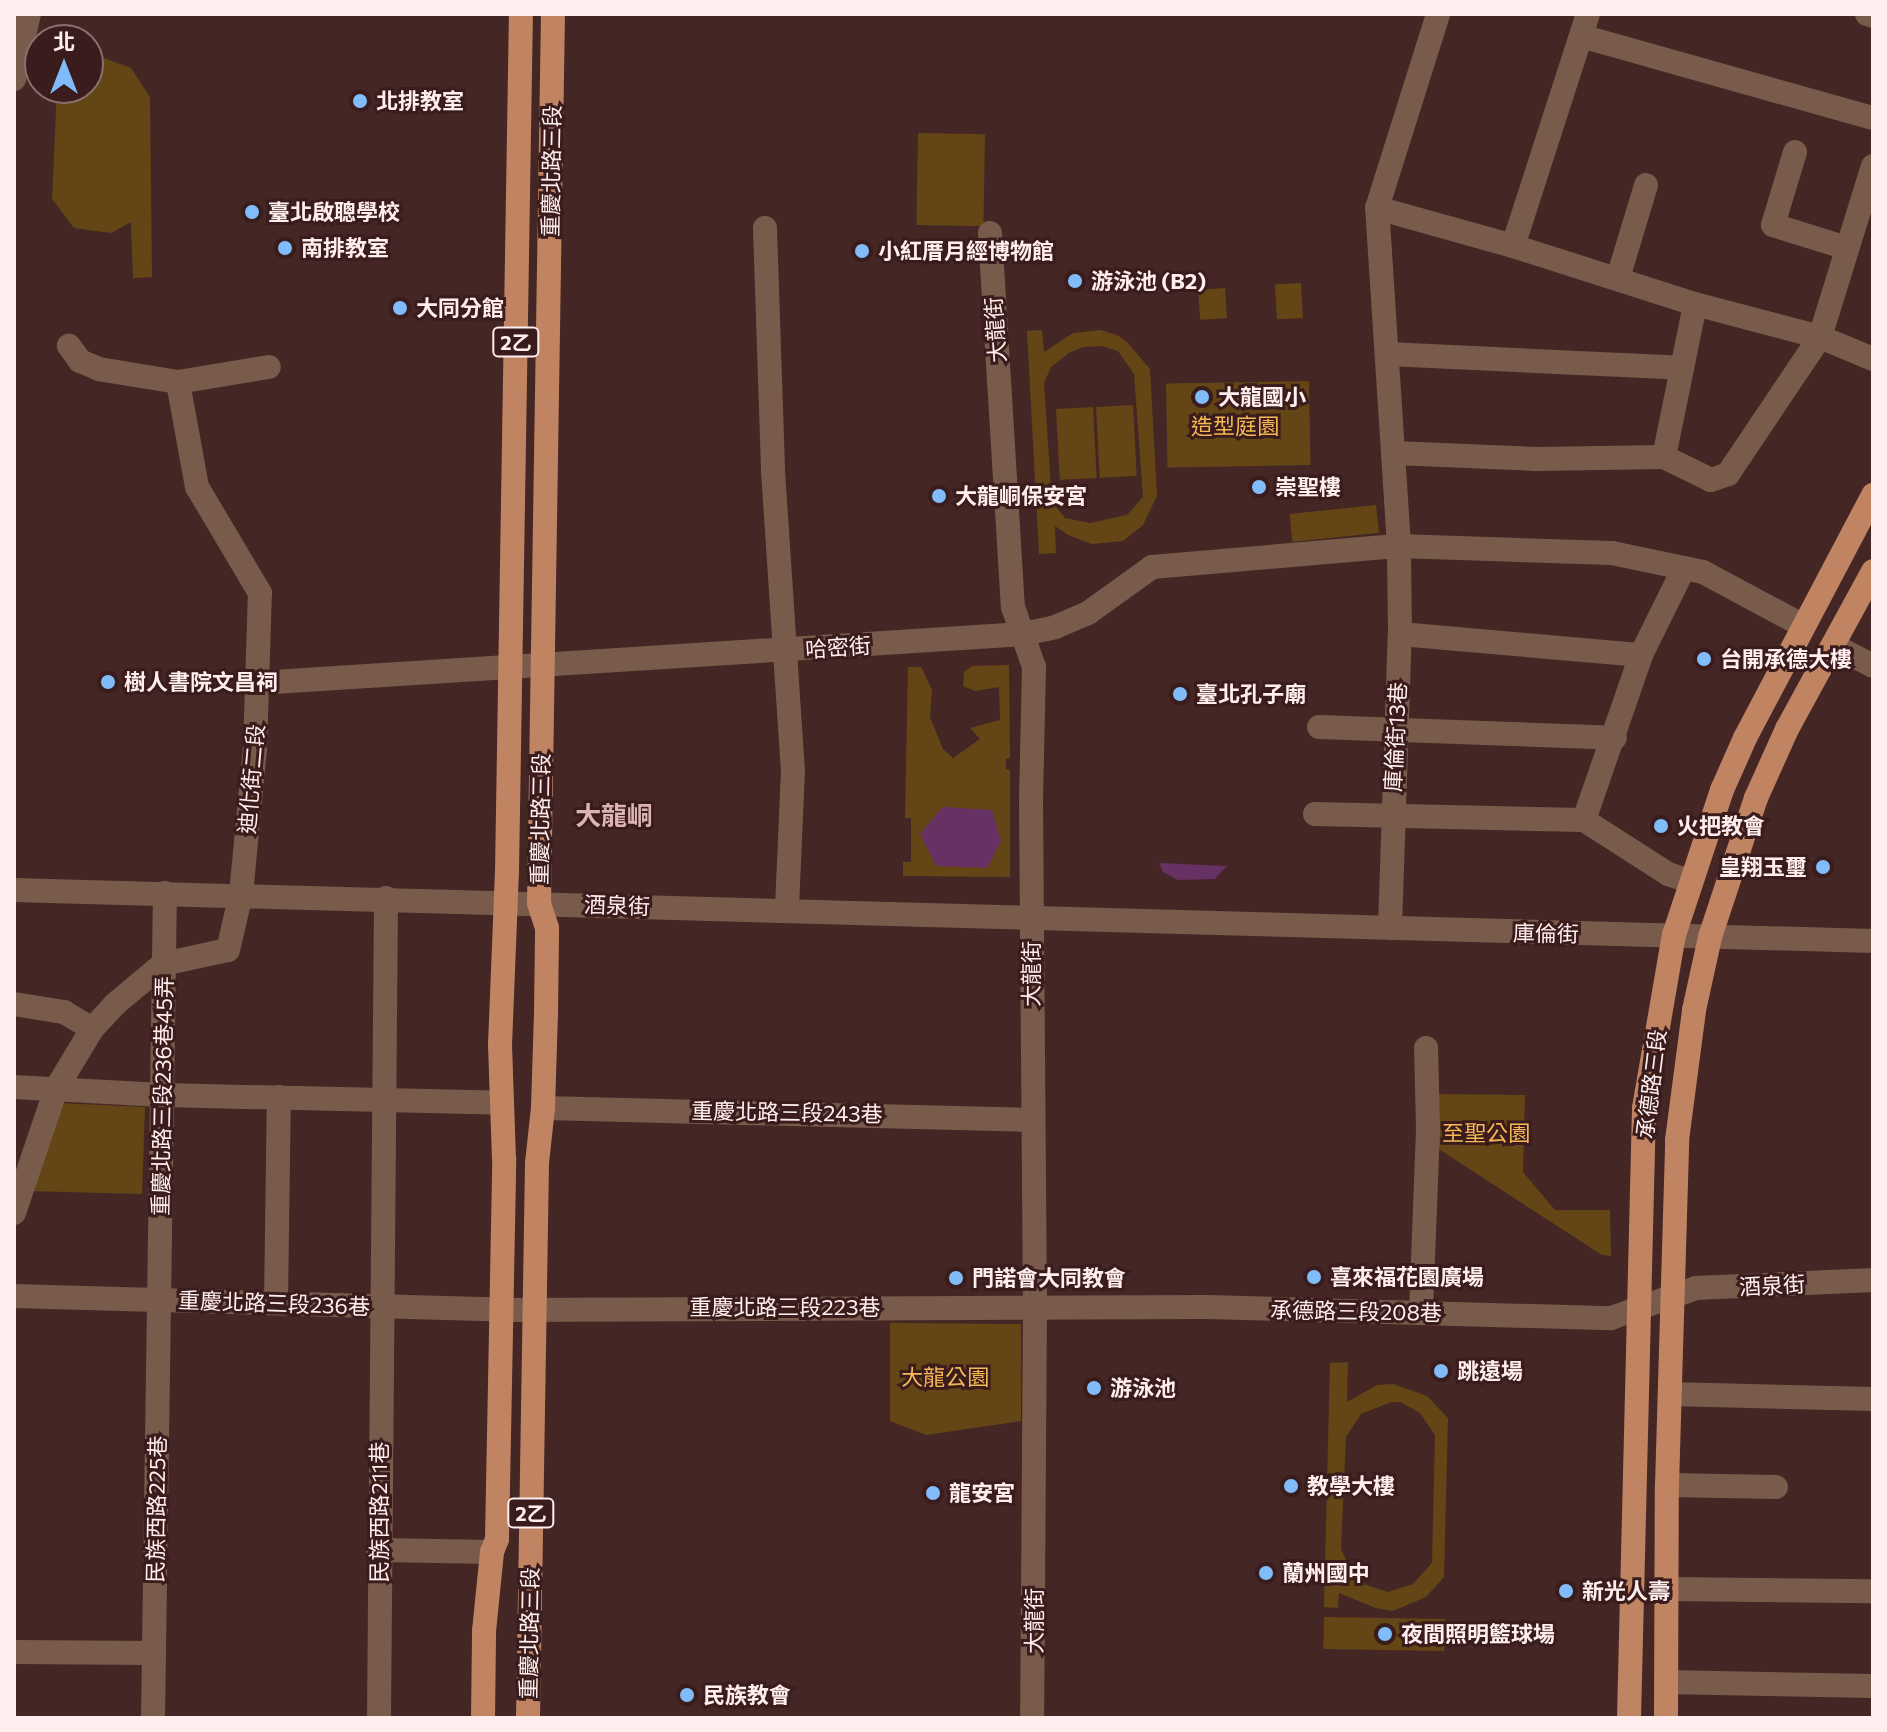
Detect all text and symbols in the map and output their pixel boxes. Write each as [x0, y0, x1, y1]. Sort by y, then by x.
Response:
north arrow [24, 24, 104, 104]
text: 北 [53, 28, 75, 55]
place label: 北排教室 [376, 88, 464, 114]
marker: 北排教室 [351, 92, 369, 110]
street label: 重慶北路三段 [537, 105, 565, 237]
place label: 臺北啟聰學校 [268, 199, 400, 225]
marker: 臺北啟聰學校 [243, 203, 261, 221]
place label: 南排教室 [301, 235, 389, 261]
place label: 小紅厝月經博物館 [878, 238, 1054, 264]
marker: 南排教室 [276, 239, 294, 257]
marker: 小紅厝月經博物館 [853, 242, 871, 260]
place label: 游泳池 (B2) [1091, 268, 1206, 294]
marker: 游泳池 (B2) [1066, 272, 1084, 290]
place label: 大同分館 [416, 295, 504, 321]
street label: 大龍街 [980, 296, 1010, 364]
marker: 大同分館 [391, 299, 409, 317]
road number: 2乙 [492, 326, 540, 358]
place label: 大龍國小 [1218, 384, 1306, 410]
marker: 大龍國小 [1193, 388, 1211, 406]
park label: 造型庭園 [1191, 413, 1279, 439]
place label: 崇聖樓 [1275, 474, 1341, 500]
marker: 崇聖樓 [1250, 478, 1268, 496]
place label: 大龍峒保安宮 [955, 483, 1087, 509]
marker: 大龍峒保安宮 [930, 487, 948, 505]
street label: 哈密街 [804, 632, 872, 662]
place label: 台開承德大樓 [1720, 646, 1852, 672]
marker: 台開承德大樓 [1695, 650, 1713, 668]
place label: 樹人書院文昌祠 [124, 669, 278, 695]
marker: 樹人書院文昌祠 [99, 673, 117, 691]
place label: 臺北孔子廟 [1196, 681, 1306, 707]
street label: 庫倫街13巷 [1379, 681, 1411, 793]
marker: 臺北孔子廟 [1171, 685, 1189, 703]
street label: 迪化街二段 [233, 723, 269, 835]
street label: 重慶北路三段 [526, 753, 554, 885]
district label: 大龍峒 [575, 799, 653, 831]
place label: 火把教會 [1677, 813, 1765, 839]
marker: 火把教會 [1652, 817, 1670, 835]
place label: 皇翔玉璽 [1719, 854, 1807, 880]
marker: 皇翔玉璽 [1814, 858, 1832, 876]
street label: 酒泉街 [584, 891, 650, 919]
street label: 庫倫街 [1513, 919, 1579, 947]
street label: 大龍街 [1018, 941, 1044, 1007]
street label: 重慶北路三段236巷45弄 [147, 976, 177, 1216]
street label: 承德路三段 [1631, 1028, 1671, 1140]
street label: 重慶北路三段243巷 [691, 1097, 883, 1127]
park label: 至聖公園 [1442, 1120, 1530, 1146]
place label: 喜來福花園廣場 [1330, 1264, 1484, 1290]
place label: 門諾會大同教會 [972, 1265, 1126, 1291]
marker: 喜來福花園廣場 [1305, 1268, 1323, 1286]
marker: 門諾會大同教會 [947, 1269, 965, 1287]
street label: 酒泉街 [1738, 1270, 1806, 1300]
street label: 重慶北路三段236巷 [178, 1286, 370, 1320]
street label: 重慶北路三段223巷 [690, 1294, 880, 1320]
street label: 承德路三段208巷 [1270, 1296, 1442, 1326]
place label: 跳遠場 [1457, 1358, 1523, 1384]
marker: 跳遠場 [1432, 1362, 1450, 1380]
park label: 大龍公園 [901, 1364, 989, 1390]
place label: 游泳池 [1110, 1375, 1176, 1401]
marker: 游泳池 [1085, 1379, 1103, 1397]
street label: 民族西路225巷 [142, 1435, 170, 1583]
street label: 民族西路211巷 [366, 1441, 392, 1583]
place label: 教學大樓 [1307, 1473, 1395, 1499]
marker: 教學大樓 [1282, 1477, 1300, 1495]
place label: 龍安宮 [949, 1480, 1015, 1506]
marker: 龍安宮 [924, 1484, 942, 1502]
road number: 2乙 [507, 1497, 555, 1529]
place label: 蘭州國中 [1282, 1560, 1370, 1586]
marker: 蘭州國中 [1257, 1564, 1275, 1582]
street label: 重慶北路三段 [515, 1567, 543, 1699]
place label: 新光人壽 [1582, 1578, 1670, 1604]
marker: 新光人壽 [1557, 1582, 1575, 1600]
street label: 大龍街 [1021, 1588, 1047, 1654]
place label: 夜間照明籃球場 [1401, 1621, 1555, 1647]
marker: 夜間照明籃球場 [1376, 1625, 1394, 1643]
place label: 民族教會 [703, 1682, 791, 1708]
marker: 民族教會 [678, 1686, 696, 1704]

